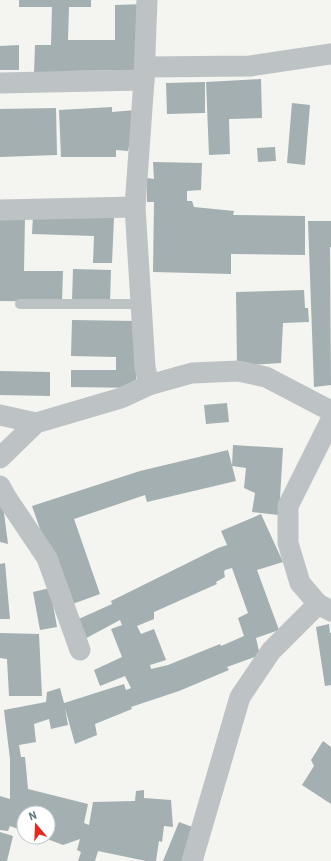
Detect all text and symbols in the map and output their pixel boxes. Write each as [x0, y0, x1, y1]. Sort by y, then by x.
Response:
north arrow [16, 805, 56, 845]
text: N [27, 808, 38, 822]

